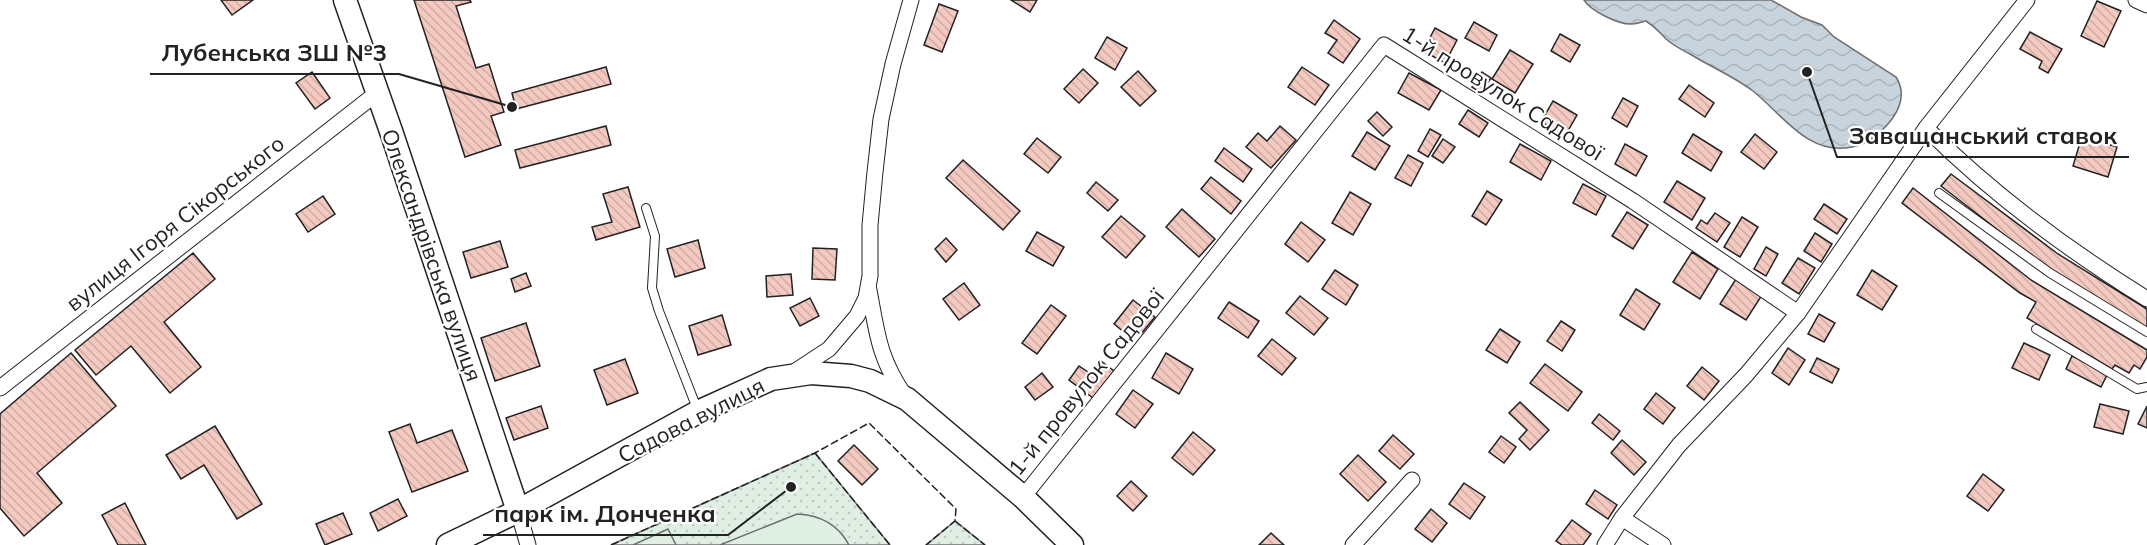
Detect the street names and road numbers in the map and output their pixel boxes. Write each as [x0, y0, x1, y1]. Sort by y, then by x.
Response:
street label: 1-й провулок Садової [1397, 20, 1609, 167]
street label: Олександрівська вулиця [376, 125, 488, 385]
street label: вулиця Ігоря Сікорського [60, 129, 290, 317]
street label: 1-й провулок Садової [1002, 282, 1170, 481]
street label: Садова вулиця [613, 371, 769, 469]

